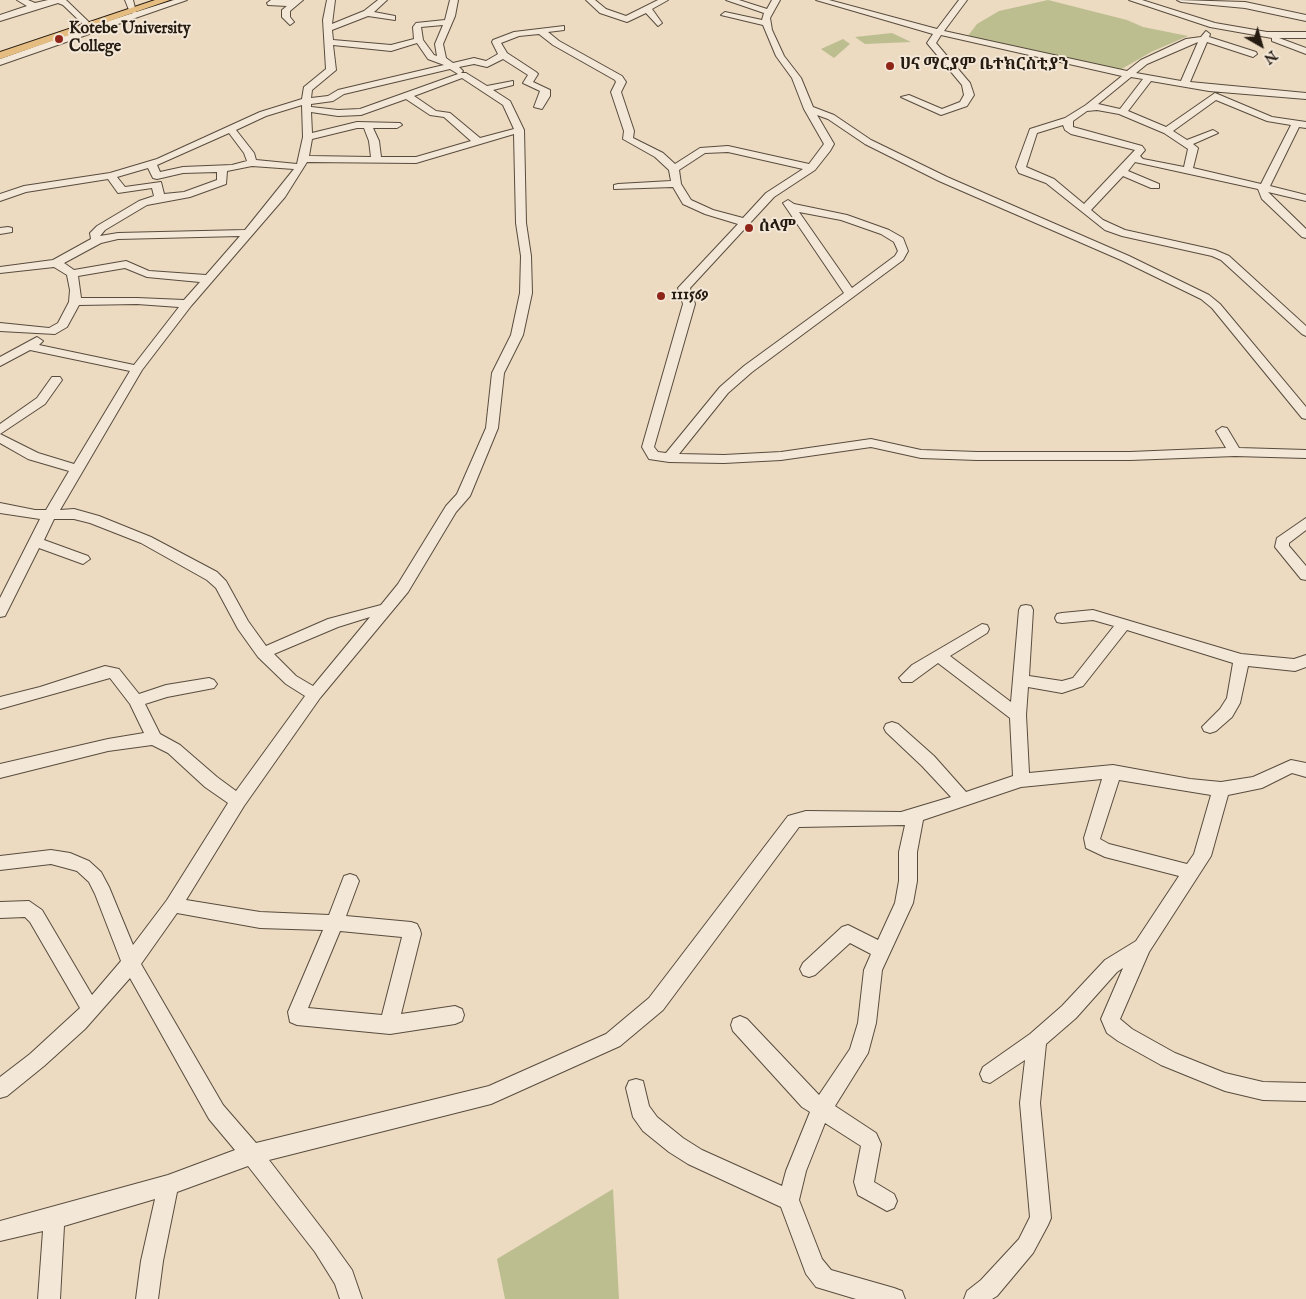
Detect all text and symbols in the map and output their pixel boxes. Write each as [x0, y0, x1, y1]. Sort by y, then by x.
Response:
place label: Kotebe University College [69, 20, 191, 58]
north arrow [1236, 20, 1286, 70]
marker: Kotebe University College [53, 33, 65, 45]
text: N [1260, 46, 1281, 68]
place label: ሀና ማርያም ቤተክርስቲያን [900, 56, 1069, 76]
marker: ሀና ማርያም ቤተክርስቲያን [884, 60, 896, 72]
place label: ሰላም [759, 218, 796, 238]
marker: ሰላም [743, 222, 755, 234]
place label: 111569 [671, 286, 708, 306]
marker: 111569 [655, 290, 667, 302]

